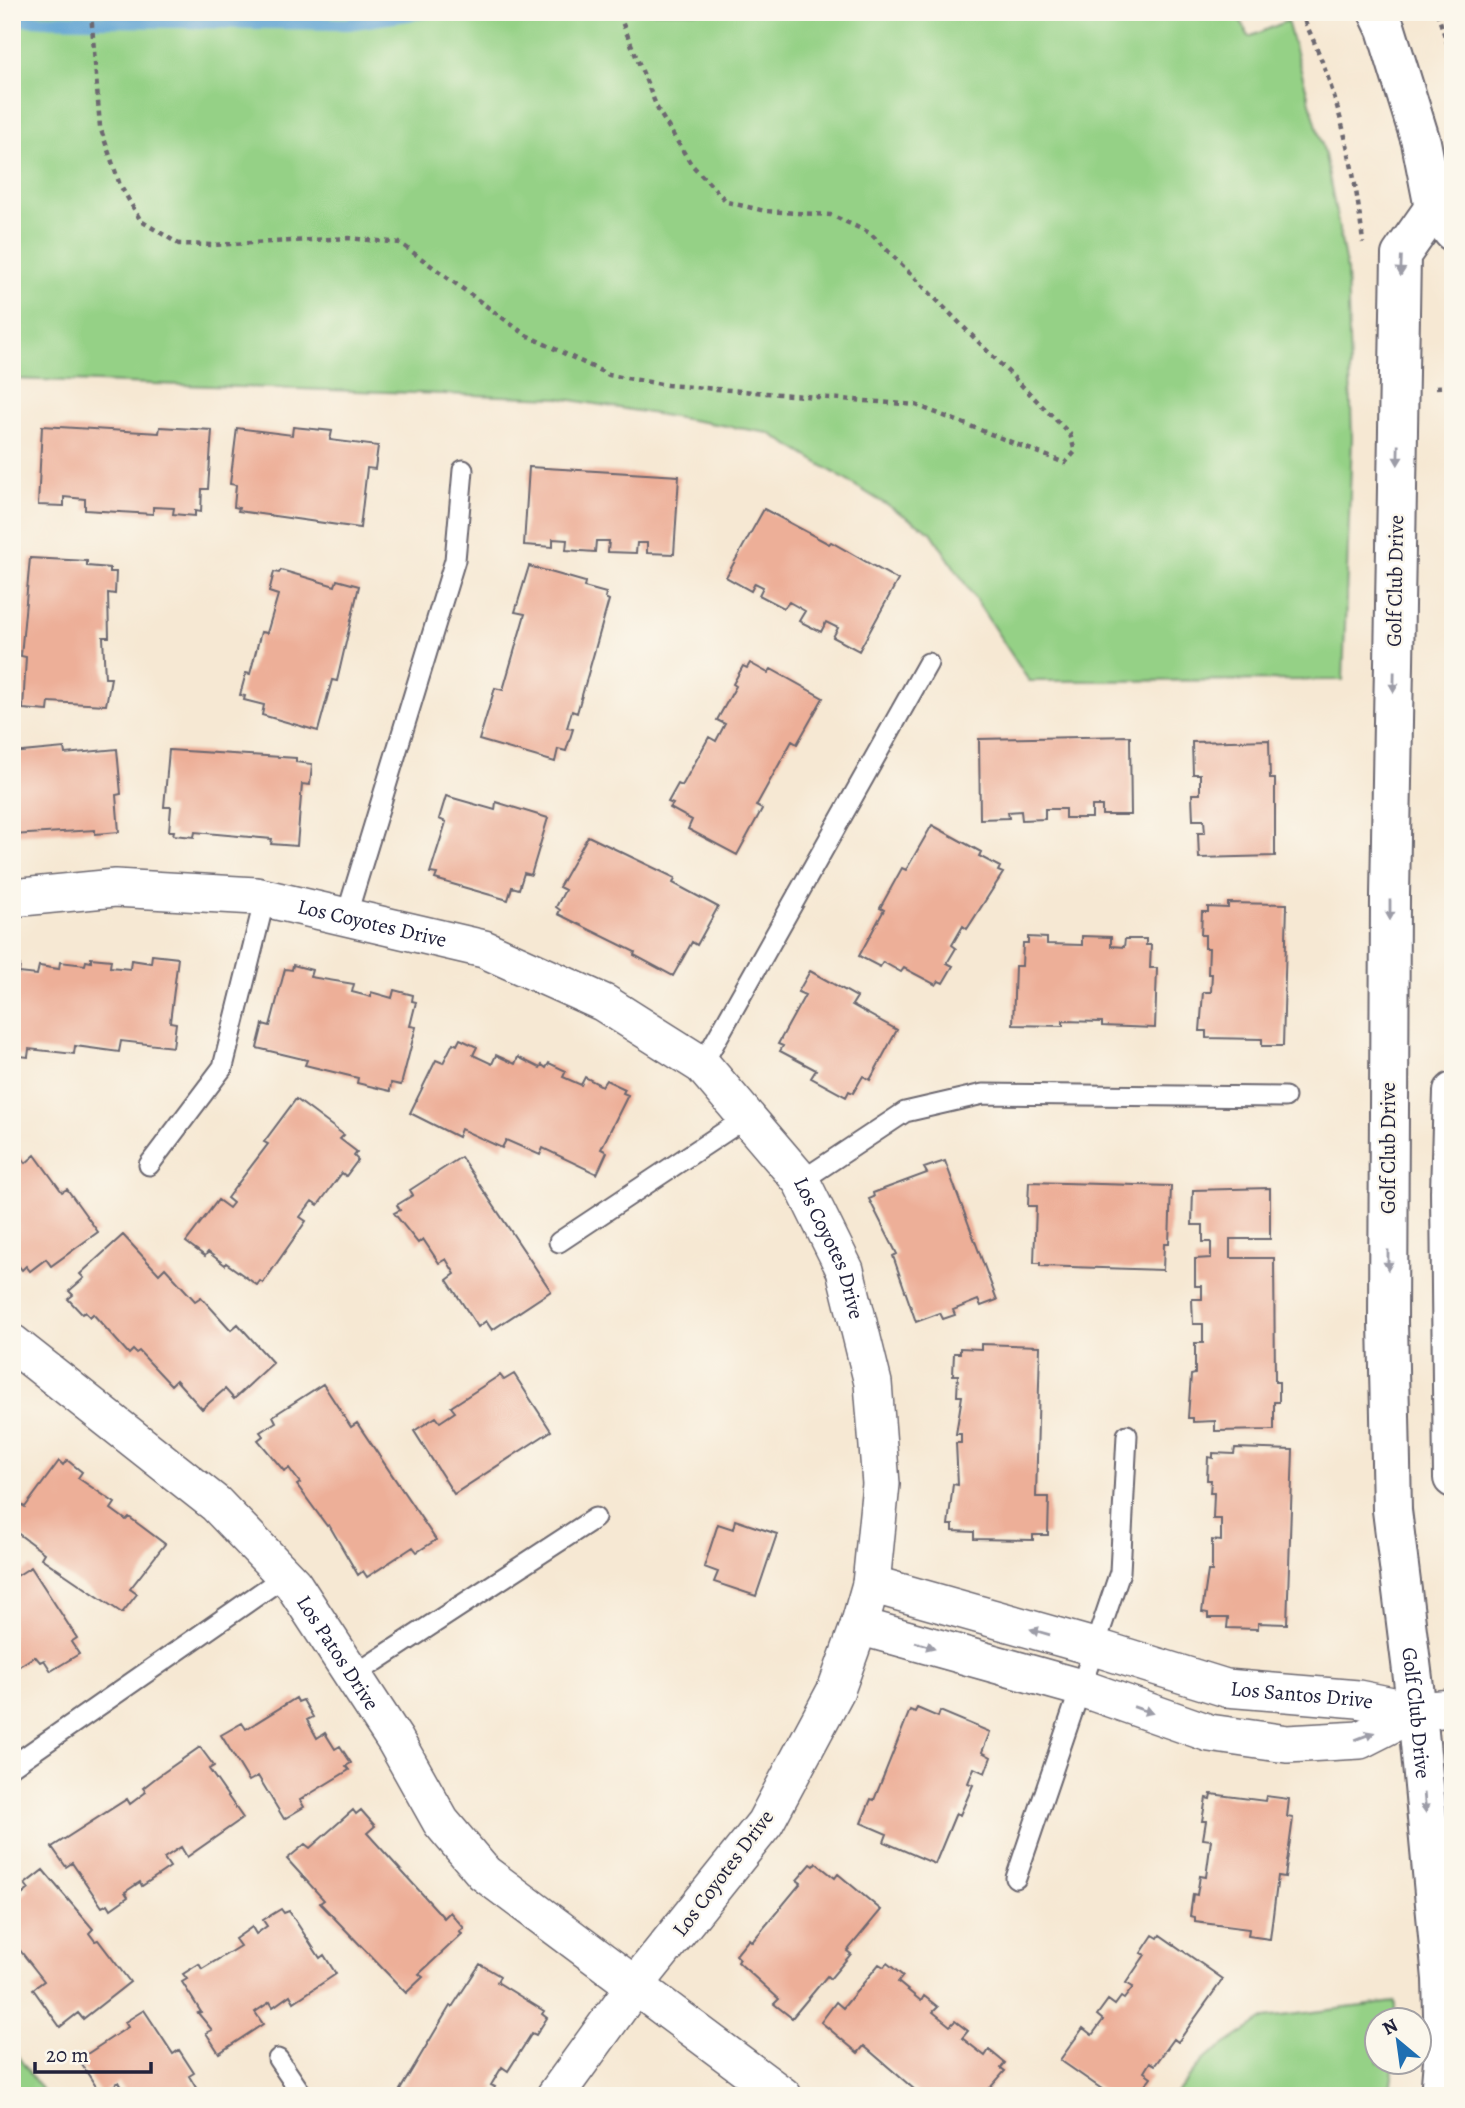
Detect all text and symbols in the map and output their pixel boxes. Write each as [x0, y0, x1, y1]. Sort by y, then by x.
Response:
one-way arrow [1396, 256, 1407, 278]
one-way arrow [1392, 444, 1404, 466]
street label: Golf Club Drive [1380, 515, 1410, 647]
one-way arrow [1388, 672, 1399, 694]
street label: Los Coyotes Drive [295, 892, 450, 954]
one-way arrow [1384, 899, 1396, 921]
street label: Golf Club Drive [1374, 1082, 1402, 1214]
street label: Los Coyotes Drive [787, 1172, 871, 1322]
one-way arrow [1382, 1249, 1394, 1271]
street label: Los Patos Drive [290, 1590, 386, 1716]
one-way arrow [1029, 1626, 1050, 1636]
one-way arrow [915, 1640, 936, 1650]
street label: Golf Club Drive [1395, 1646, 1437, 1780]
street label: Los Santos Drive [1229, 1674, 1376, 1716]
one-way arrow [1133, 1705, 1154, 1716]
one-way arrow [1355, 1730, 1376, 1741]
one-way arrow [1420, 1792, 1431, 1814]
street label: Los Coyotes Drive [666, 1804, 780, 1942]
north arrow [1364, 2007, 1434, 2076]
text: N [1378, 2012, 1403, 2042]
scale bar [35, 2031, 150, 2075]
text: 20 m [46, 2041, 89, 2069]

